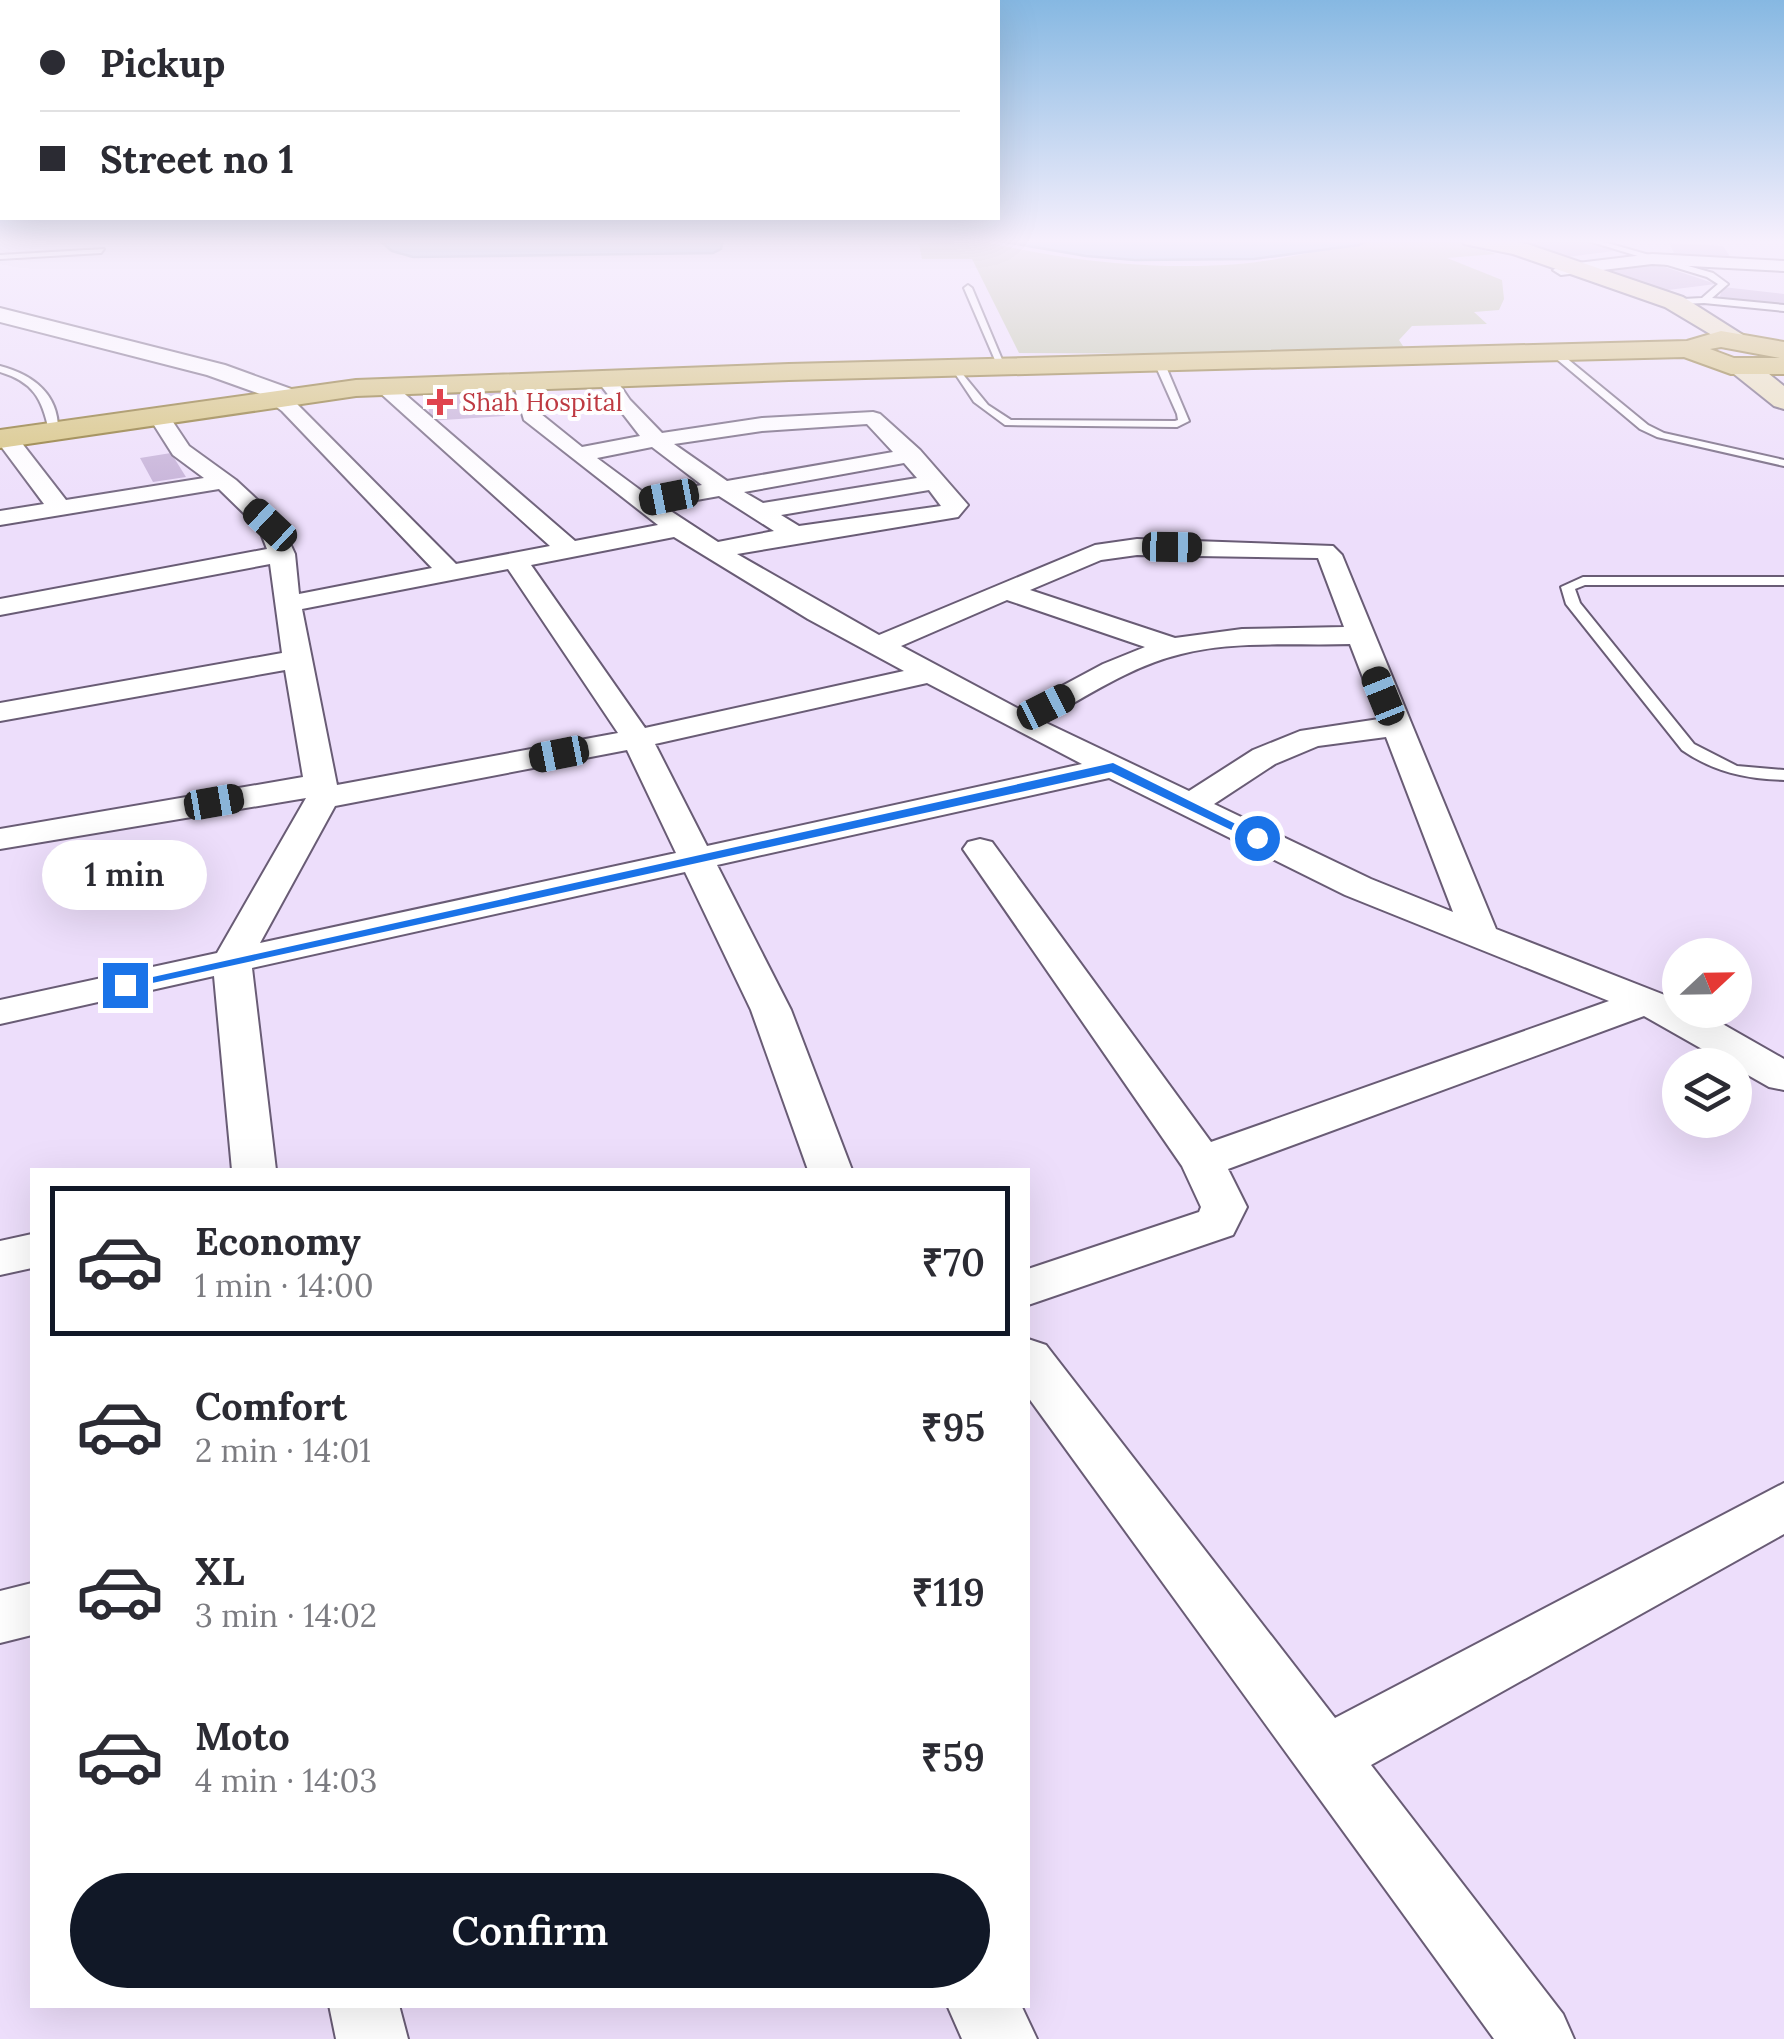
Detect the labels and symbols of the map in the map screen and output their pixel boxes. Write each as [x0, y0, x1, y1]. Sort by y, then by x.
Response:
place label: Shah Hospital [462, 386, 622, 418]
marker: Shah Hospital [427, 389, 453, 415]
car [637, 477, 701, 517]
car [238, 494, 302, 556]
car [1142, 531, 1202, 563]
car [1358, 663, 1408, 729]
car [1012, 680, 1080, 734]
car [527, 734, 591, 774]
car [182, 782, 246, 822]
route start [1235, 816, 1280, 861]
callout: 1 min [42, 840, 208, 910]
north arrow [1662, 938, 1752, 1028]
route end [103, 963, 148, 1008]

